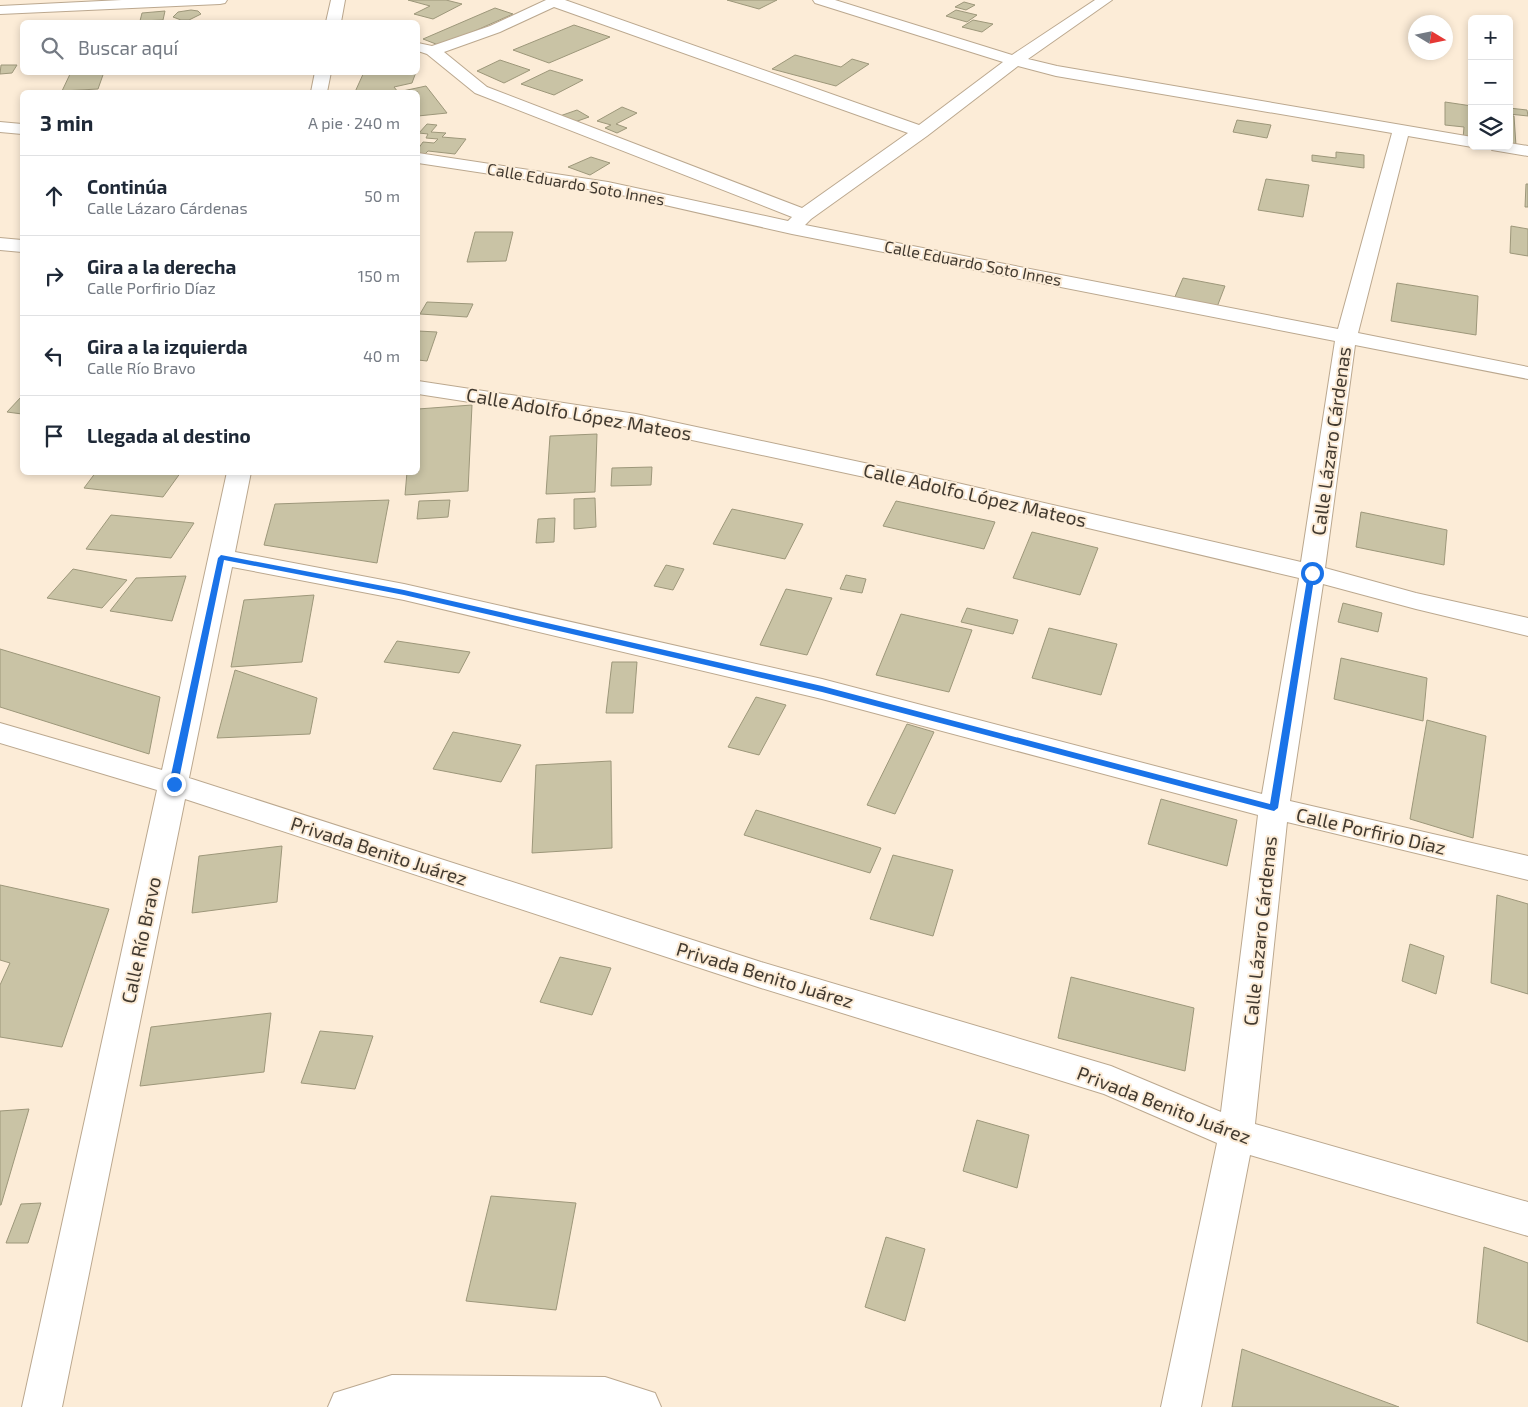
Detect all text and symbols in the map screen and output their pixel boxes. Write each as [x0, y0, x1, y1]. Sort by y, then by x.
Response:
north arrow [1408, 15, 1453, 60]
map controls [1468, 15, 1513, 150]
button: + [1468, 15, 1513, 60]
search box [20, 20, 420, 75]
icon: search [38, 34, 66, 62]
text: Buscar aquí [78, 36, 178, 59]
button: − [1468, 60, 1513, 105]
button: layers [1468, 105, 1513, 150]
text: 3 min [40, 110, 93, 135]
text: A pie · 240 m [308, 113, 400, 132]
street label: Calle Eduardo Soto Innes [486, 159, 666, 208]
text: Continúa [87, 175, 167, 198]
icon: ahead [40, 182, 68, 210]
text: 50 m [364, 186, 400, 205]
text: Calle Lázaro Cárdenas [87, 198, 248, 217]
street label: Calle Eduardo Soto Innes [883, 236, 1063, 289]
text: Gira a la derecha [87, 255, 236, 278]
icon: right [40, 262, 68, 290]
text: 150 m [358, 266, 400, 285]
text: Calle Porfirio Díaz [87, 278, 216, 297]
text: Gira a la izquierda [87, 335, 248, 358]
icon: left [40, 342, 68, 370]
street label: Calle Lázaro Cárdenas [1306, 345, 1355, 537]
text: 40 m [363, 346, 400, 365]
text: Calle Río Bravo [87, 358, 196, 377]
street label: Calle Adolfo López Mateos [465, 382, 694, 445]
icon: arrive [40, 422, 68, 450]
text: Llegada al destino [87, 424, 251, 447]
street label: Calle Adolfo López Mateos [861, 458, 1089, 531]
route start [1301, 562, 1324, 585]
route end [163, 773, 186, 796]
street label: Calle Porfirio Díaz [1294, 802, 1448, 859]
street label: Privada Benito Juárez [288, 811, 470, 890]
street label: Calle Lázaro Cárdenas [1238, 835, 1281, 1027]
street label: Calle Río Bravo [116, 874, 165, 1005]
street label: Privada Benito Juárez [674, 937, 857, 1012]
street label: Privada Benito Juárez [1074, 1061, 1254, 1148]

